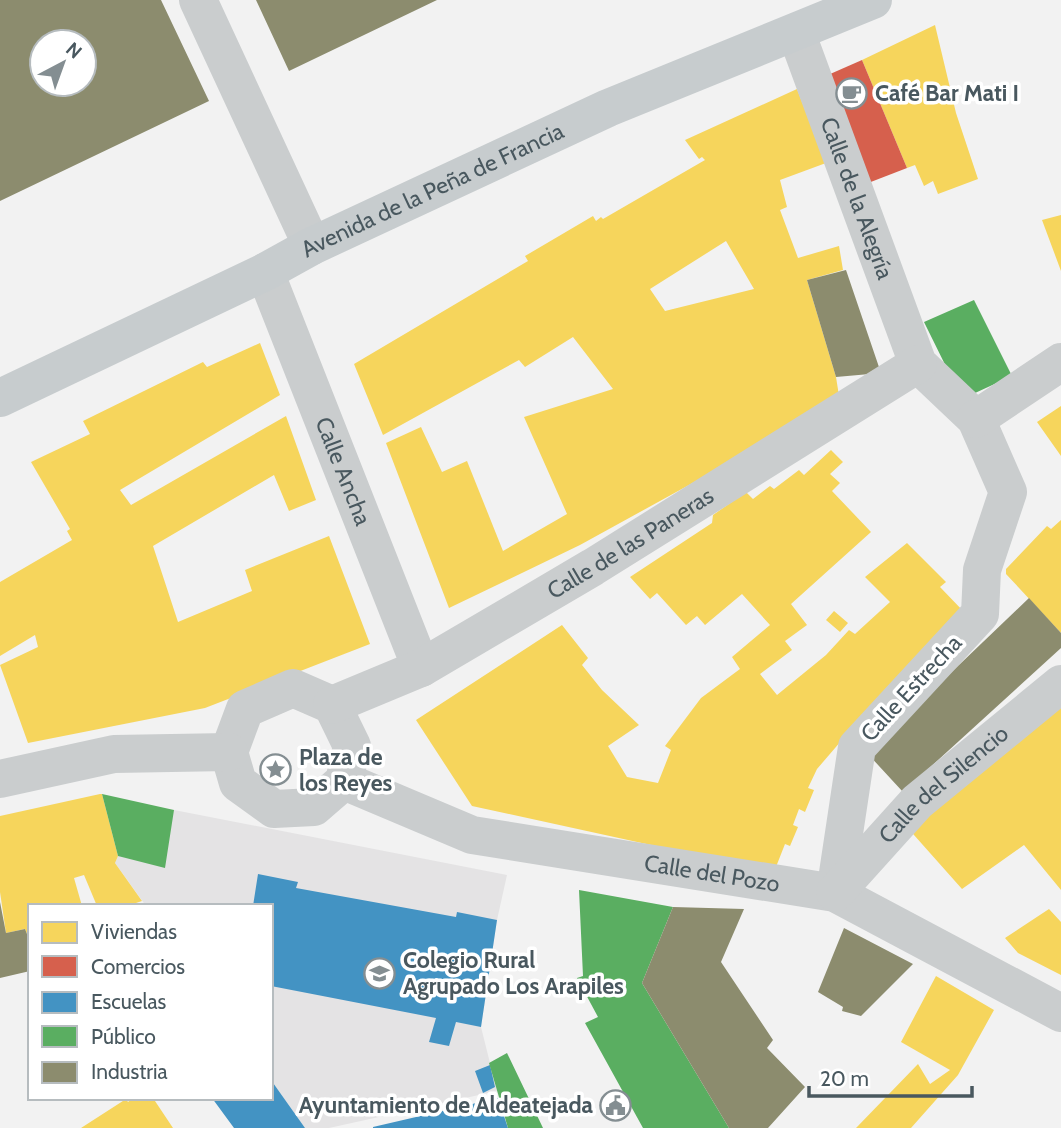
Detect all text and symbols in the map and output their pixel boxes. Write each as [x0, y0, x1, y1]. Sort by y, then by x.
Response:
north arrow [28, 28, 98, 98]
text: N [61, 37, 86, 64]
cafe icon: Café Bar Mati I [835, 76, 869, 110]
place label: Café Bar Mati I [875, 79, 1019, 107]
street label: Calle de la Alegría [815, 113, 900, 283]
street label: Avenida de la Peña de Francia [296, 117, 568, 263]
street label: Calle Ancha [310, 413, 377, 529]
street label: Calle de las Paneras [542, 481, 718, 605]
street label: Calle Estrecha [855, 629, 967, 747]
street label: Calle del Silencio [873, 719, 1014, 849]
place label: Plaza de los Reyes [299, 743, 393, 797]
place icon: Plaza de los Reyes [259, 753, 293, 787]
street label: Calle del Pozo [642, 849, 782, 898]
legend [28, 904, 273, 1100]
text: Viviendas [91, 919, 177, 944]
place label: Colegio Rural Agrupado Los Arapiles [403, 946, 624, 1000]
text: Comercios [91, 954, 185, 979]
school or university icon: Colegio Rural Agrupado Los Arapiles [363, 956, 397, 990]
text: Escuelas [91, 989, 167, 1014]
text: Público [91, 1024, 156, 1049]
scale bar [809, 1054, 972, 1098]
text: Industria [91, 1059, 168, 1084]
text: 20 m [820, 1066, 869, 1091]
public building icon: Ayuntamiento de Aldeatejada [599, 1088, 633, 1122]
place label: Ayuntamiento de Aldeatejada [299, 1091, 594, 1119]

